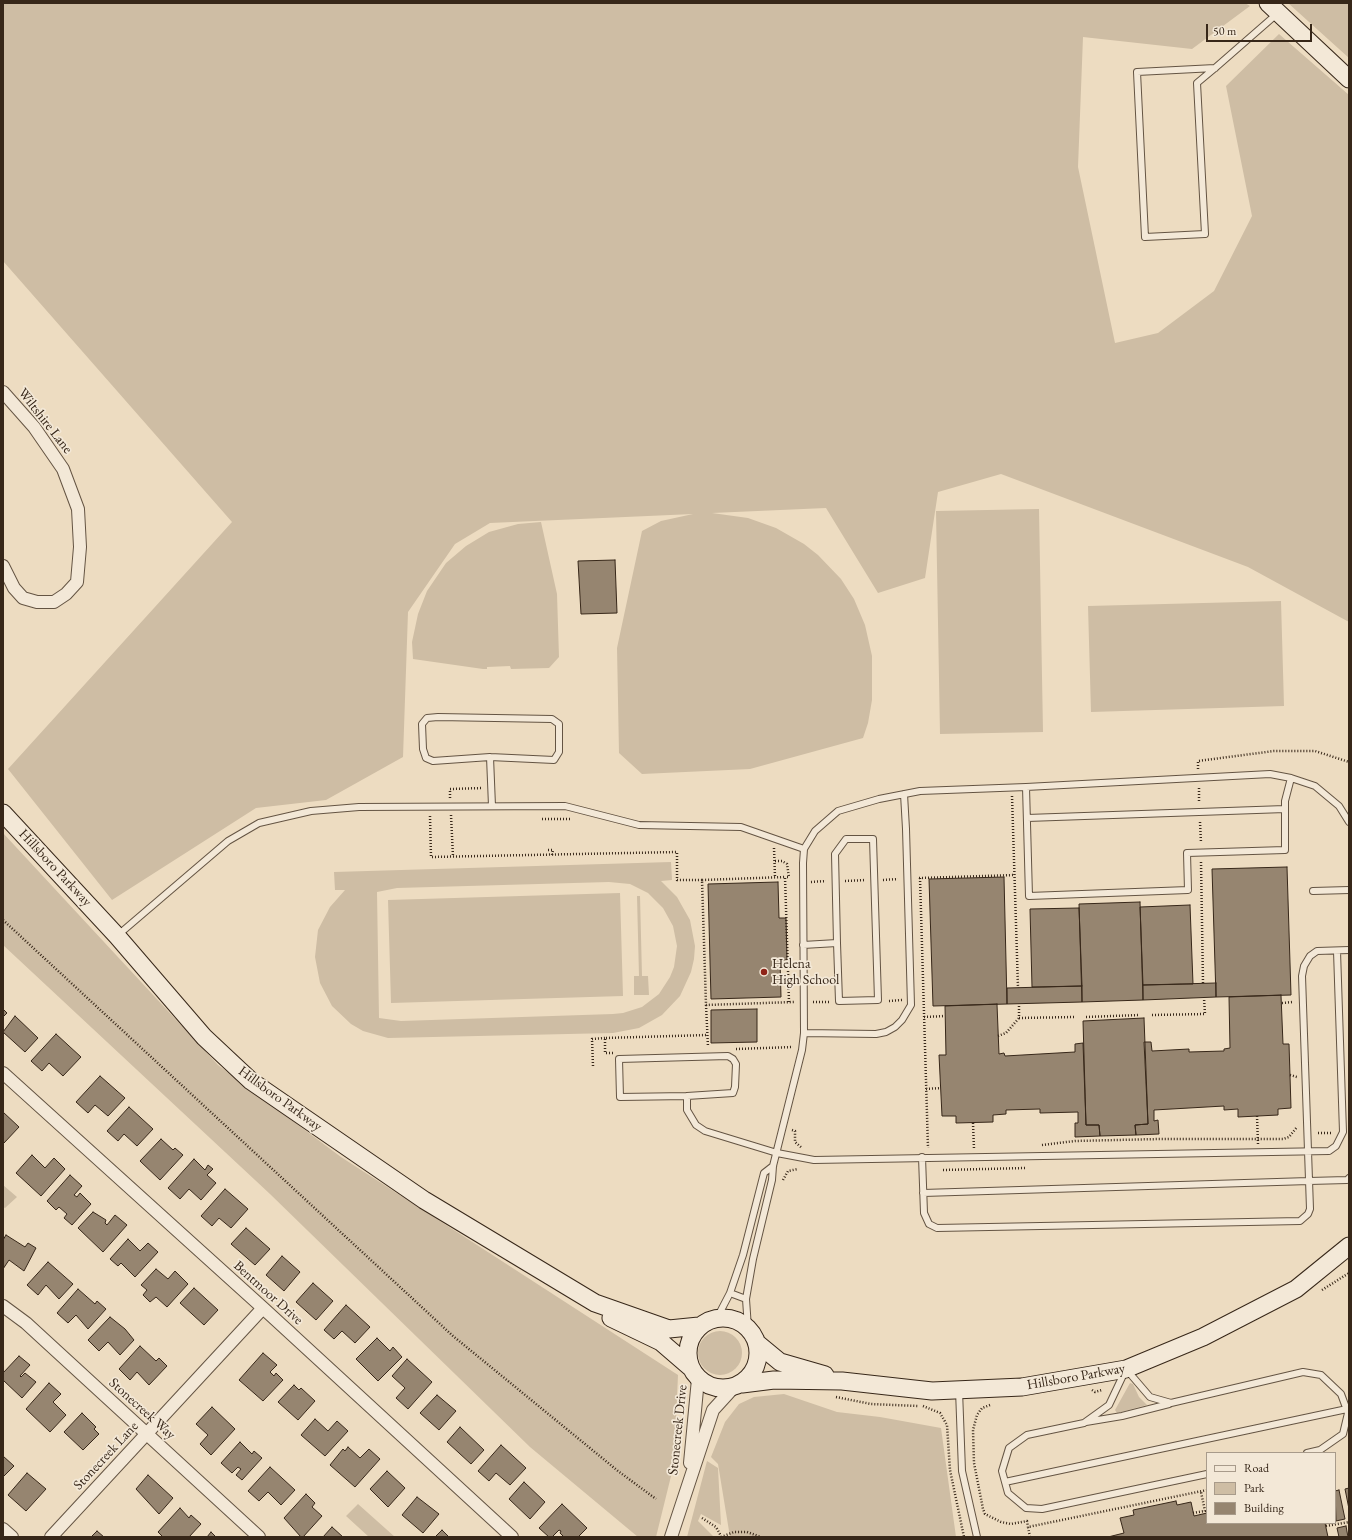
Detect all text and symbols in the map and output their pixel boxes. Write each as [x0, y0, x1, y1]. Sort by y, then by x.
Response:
scale bar [1208, 16, 1314, 42]
text: 50 m [1213, 23, 1236, 39]
street label: Wiltshire Lane [14, 385, 76, 457]
street label: Hillsboro Parkway [15, 826, 95, 910]
place label: Helena High School [772, 956, 839, 988]
marker: Helena High School [759, 967, 769, 977]
street label: Hillsboro Parkway [235, 1063, 325, 1135]
street label: Bentmoor Drive [230, 1257, 306, 1329]
street label: Hillsboro Parkway [1026, 1360, 1126, 1394]
street label: Stonecreek Way [105, 1375, 179, 1443]
street label: Stonecreek Drive [665, 1384, 691, 1476]
street label: Stonecreek Lane [70, 1418, 142, 1494]
legend [1206, 1452, 1336, 1524]
text: Road [1244, 1460, 1269, 1476]
text: Park [1244, 1480, 1264, 1496]
text: Building [1244, 1500, 1284, 1516]

